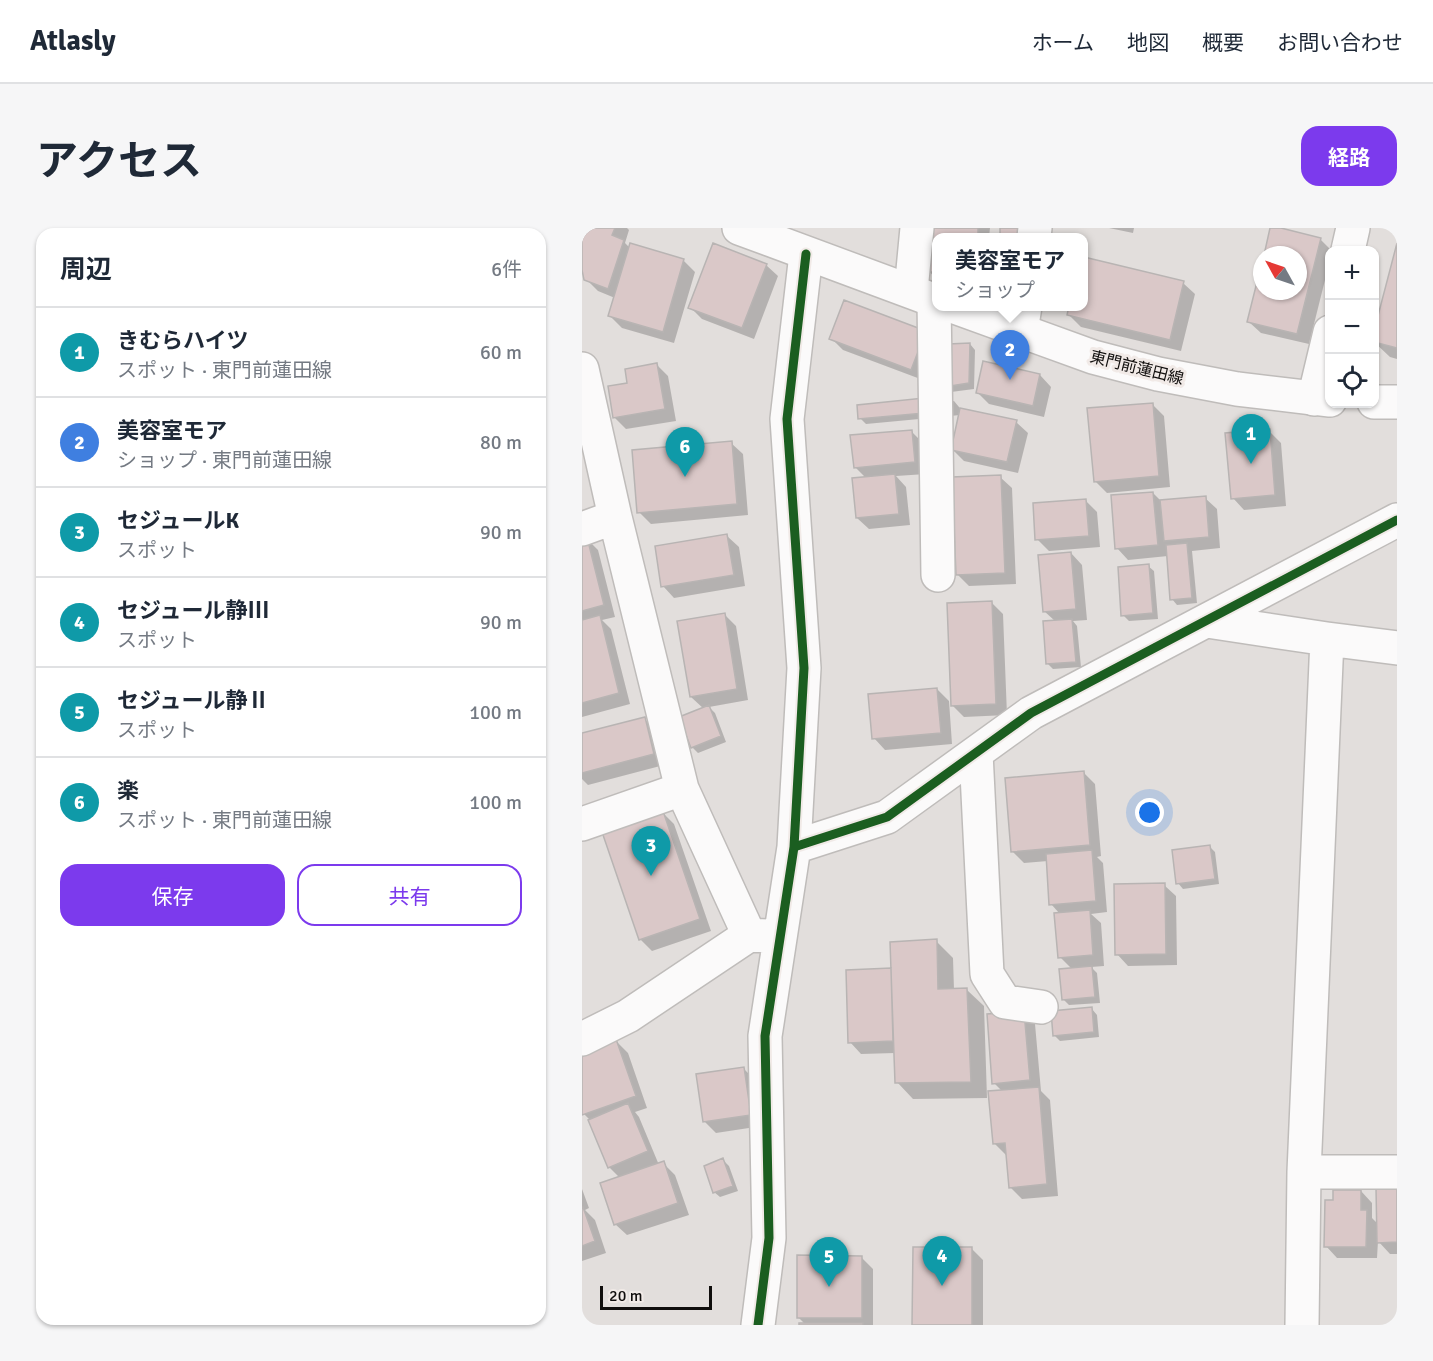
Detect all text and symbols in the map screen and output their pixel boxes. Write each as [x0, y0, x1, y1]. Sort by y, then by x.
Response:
text: Atlasly [30, 24, 116, 58]
text: ホーム [1032, 30, 1094, 56]
text: 地図 [1127, 30, 1169, 56]
text: 概要 [1202, 30, 1244, 56]
text: お問い合わせ [1277, 30, 1403, 56]
button: 経路 [1301, 126, 1397, 186]
text: アクセス [36, 136, 202, 187]
popup [932, 233, 1088, 311]
north arrow [1253, 246, 1307, 300]
map controls [1325, 246, 1379, 408]
button: + [1325, 246, 1379, 300]
text: 美容室モア [955, 247, 1065, 274]
text: 周辺 [60, 254, 112, 286]
text: 6件 [491, 257, 522, 282]
text: ショップ [955, 278, 1035, 303]
button: − [1325, 300, 1379, 354]
text: きむらハイツ [117, 327, 249, 354]
pin: 2 [990, 330, 1030, 380]
text: 1 [74, 340, 85, 365]
text: 60 m [480, 340, 522, 365]
street label: 東門前蓮田線 [1088, 347, 1186, 389]
button: locate [1325, 354, 1379, 408]
text: スポット · 東門前蓮田線 [117, 358, 332, 383]
pin: 1 [1232, 414, 1270, 464]
text: 美容室モア [117, 417, 227, 444]
pin: 6 [666, 428, 704, 477]
text: 2 [74, 430, 85, 455]
text: 80 m [480, 430, 522, 455]
text: ショップ · 東門前蓮田線 [117, 448, 332, 473]
text: セジュールK [117, 507, 239, 534]
text: 3 [74, 520, 85, 545]
text: 90 m [480, 520, 522, 545]
text: スポット [117, 538, 197, 563]
text: セジュール静Ⅲ [117, 597, 269, 624]
text: 4 [74, 610, 85, 635]
text: 90 m [480, 610, 522, 635]
text: スポット [117, 628, 197, 653]
text: セジュール静Ⅱ [117, 687, 269, 714]
text: 5 [74, 700, 85, 725]
text: 100 m [469, 700, 522, 725]
text: スポット [117, 718, 197, 743]
text: 楽 [117, 777, 139, 804]
text: 6 [74, 790, 85, 815]
text: 100 m [469, 790, 522, 815]
your location [1135, 798, 1164, 827]
text: スポット · 東門前蓮田線 [117, 808, 332, 833]
pin: 3 [632, 826, 670, 876]
button: 保存 [60, 864, 285, 926]
button: 共有 [297, 864, 522, 926]
pin: 4 [922, 1236, 962, 1286]
pin: 5 [810, 1238, 848, 1287]
scale bar [600, 1283, 712, 1310]
text: 20 m [609, 1286, 643, 1306]

